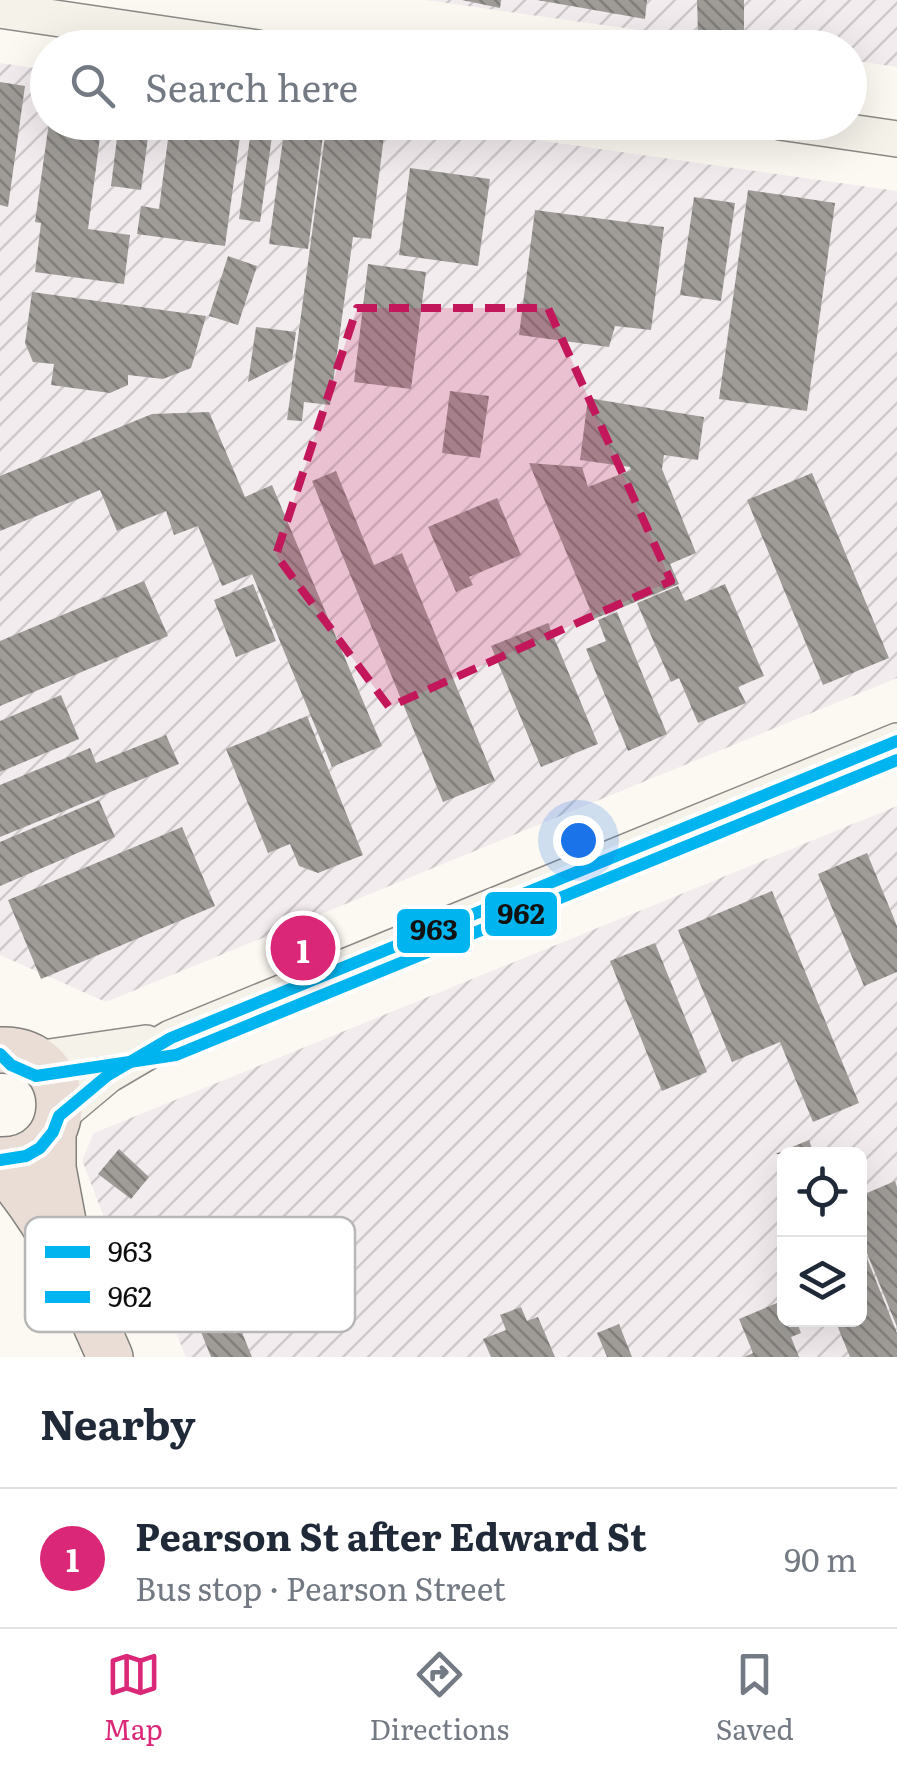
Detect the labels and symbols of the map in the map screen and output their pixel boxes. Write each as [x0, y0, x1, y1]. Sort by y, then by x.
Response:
your location [553, 815, 604, 866]
line badge: 962 [483, 890, 559, 938]
text: 962 [497, 891, 545, 933]
line badge: 963 [395, 907, 472, 955]
text: 963 [410, 907, 458, 949]
pin: 1 [270, 910, 336, 986]
legend [25, 1217, 355, 1332]
text: 963 [108, 1229, 153, 1271]
text: 962 [108, 1274, 152, 1316]

